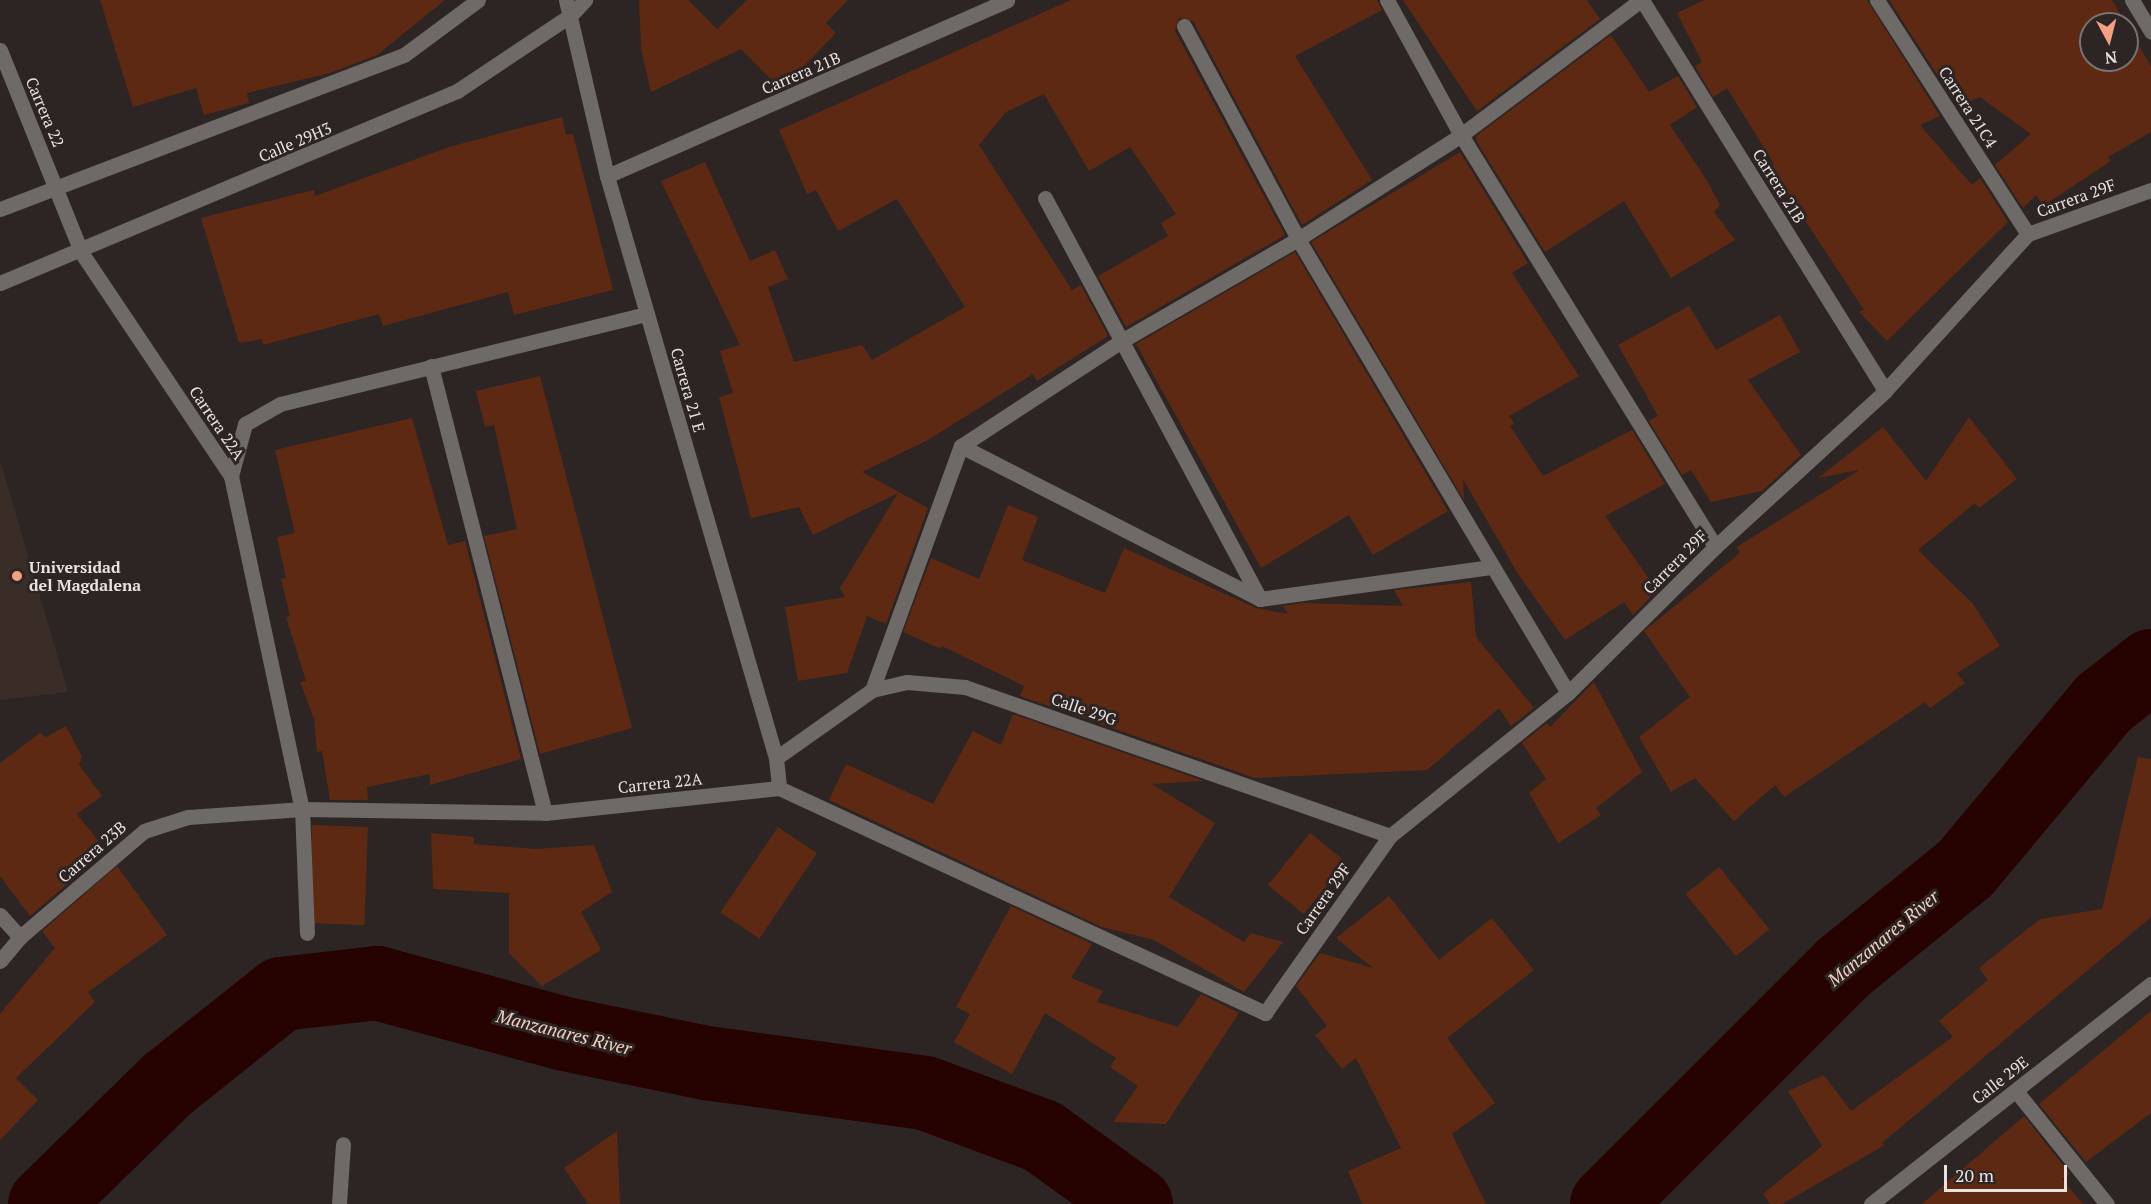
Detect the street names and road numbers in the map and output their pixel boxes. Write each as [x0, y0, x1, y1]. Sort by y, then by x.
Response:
street label: Carrera 21B [759, 48, 843, 98]
street label: Carrera 21C4 [1935, 63, 2001, 151]
street label: Carrera 22 [22, 74, 68, 150]
street label: Calle 29H3 [256, 118, 334, 166]
street label: Carrera 21B [1749, 145, 1809, 227]
street label: Carrera 29F [2034, 175, 2118, 221]
street label: Carrera 21 E [667, 345, 709, 435]
street label: Carrera 22A [185, 382, 249, 464]
street label: Carrera 29F [1639, 526, 1711, 598]
street label: Calle 29G [1049, 689, 1119, 729]
street label: Carrera 22A [617, 769, 703, 797]
street label: Carrera 23B [54, 817, 130, 887]
street label: Carrera 29F [1291, 860, 1355, 938]
street label: Calle 29E [1968, 1052, 2032, 1108]

